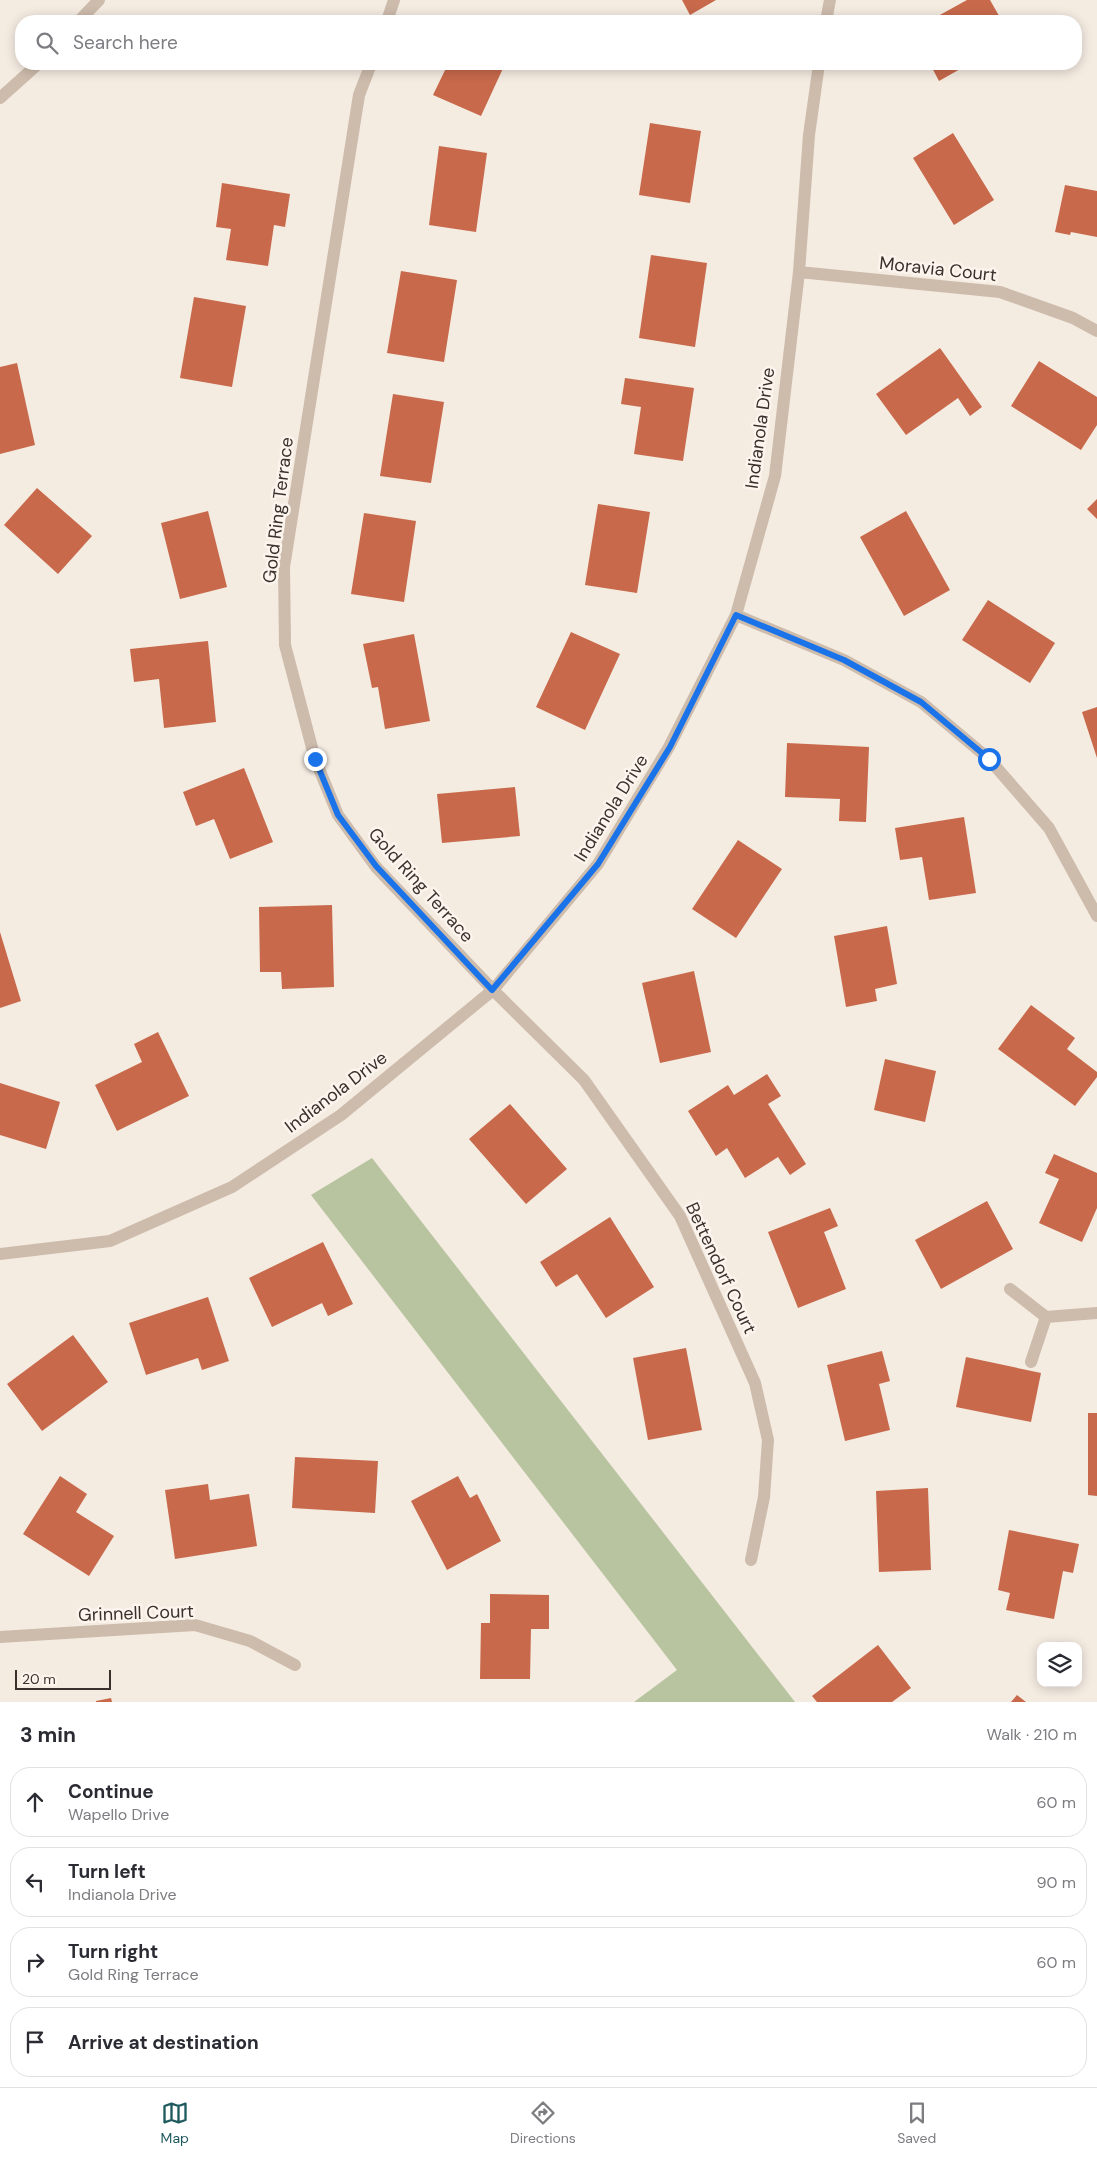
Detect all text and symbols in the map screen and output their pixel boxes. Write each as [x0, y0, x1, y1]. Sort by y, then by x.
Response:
search box [15, 15, 1082, 70]
icon: search [33, 29, 61, 57]
text: Search here [73, 30, 178, 55]
street label: Moravia Court [878, 251, 998, 287]
street label: Indianola Drive [740, 366, 780, 490]
street label: Gold Ring Terrace [257, 436, 299, 584]
route end [304, 748, 327, 771]
route start [978, 748, 1001, 771]
street label: Indianola Drive [568, 750, 654, 866]
street label: Gold Ring Terrace [363, 822, 479, 948]
street label: Indianola Drive [280, 1046, 392, 1138]
street label: Bettendorf Court [680, 1198, 762, 1338]
street label: Grinnell Court [78, 1599, 194, 1627]
map controls [1037, 1642, 1082, 1687]
button: layers [1037, 1642, 1082, 1687]
scale bar [15, 1667, 111, 1690]
text: 20 m [22, 1670, 56, 1688]
text: 3 min [20, 1721, 76, 1749]
text: Walk · 210 m [987, 1724, 1077, 1745]
text: Continue [68, 1779, 154, 1804]
icon: ahead [21, 1788, 49, 1816]
text: 60 m [1036, 1792, 1076, 1813]
text: Wapello Drive [68, 1804, 169, 1825]
text: Turn left [68, 1859, 146, 1884]
icon: left [21, 1868, 49, 1896]
text: 90 m [1036, 1872, 1076, 1893]
text: Indianola Drive [68, 1884, 177, 1905]
text: Turn right [68, 1939, 158, 1964]
icon: right [21, 1948, 49, 1976]
text: 60 m [1036, 1952, 1076, 1973]
text: Gold Ring Terrace [68, 1964, 199, 1985]
icon: arrive [21, 2028, 49, 2056]
text: Arrive at destination [68, 2030, 259, 2055]
tab: Map [161, 2099, 189, 2147]
tab: Directions [510, 2099, 576, 2147]
tab: Saved [897, 2099, 936, 2147]

